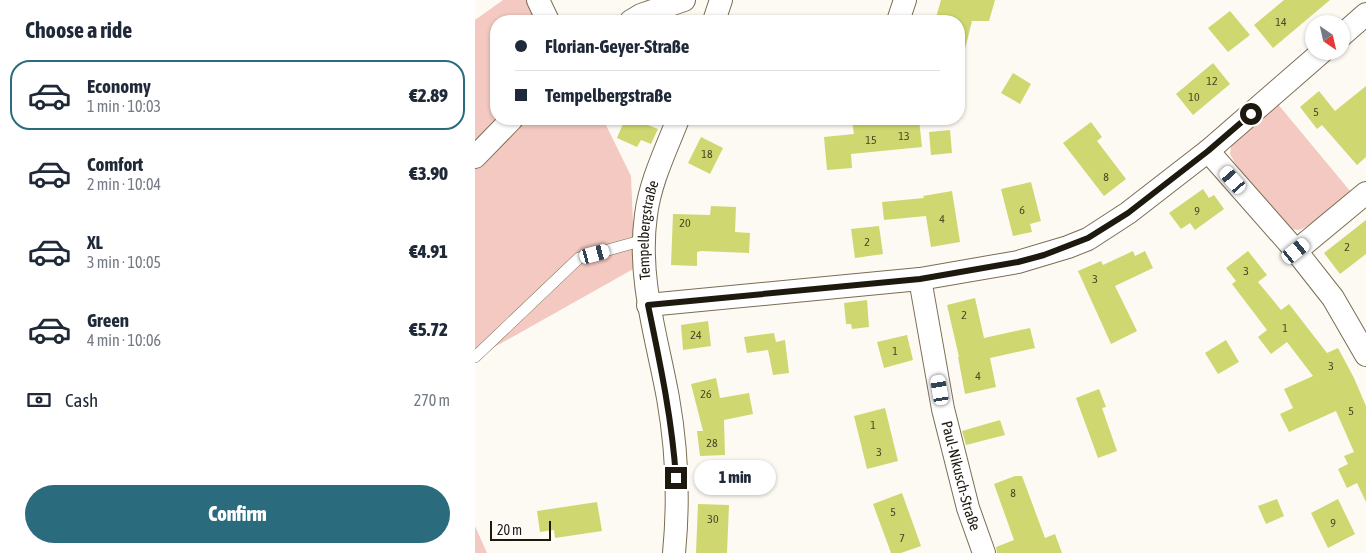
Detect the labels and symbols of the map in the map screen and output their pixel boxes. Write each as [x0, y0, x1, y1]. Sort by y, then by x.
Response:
house number: 14 [1275, 15, 1287, 29]
north arrow [1305, 15, 1350, 60]
house number: 12 [1206, 74, 1218, 88]
house number: 10 [1188, 90, 1200, 104]
route start [1240, 103, 1262, 125]
house number: 5 [1313, 105, 1319, 119]
house number: 13 [898, 129, 910, 143]
house number: 15 [865, 133, 877, 147]
house number: 18 [701, 147, 713, 161]
car [1217, 164, 1248, 196]
house number: 8 [1103, 170, 1109, 184]
street label: Tempelbergstraße [635, 178, 662, 281]
house number: 6 [1019, 203, 1025, 217]
house number: 9 [1194, 204, 1200, 218]
house number: 4 [939, 212, 945, 226]
house number: 20 [679, 216, 691, 230]
house number: 2 [864, 235, 870, 249]
car [1279, 236, 1312, 266]
house number: 2 [1344, 240, 1350, 254]
car [578, 243, 611, 265]
house number: 3 [1243, 264, 1249, 278]
house number: 3 [1092, 272, 1098, 286]
house number: 2 [961, 308, 967, 322]
house number: 1 [1282, 321, 1288, 335]
house number: 24 [690, 328, 702, 342]
house number: 1 [892, 344, 898, 358]
house number: 3 [1328, 359, 1334, 373]
house number: 4 [975, 369, 981, 383]
car [930, 374, 949, 406]
house number: 26 [700, 387, 712, 401]
house number: 5 [1348, 404, 1354, 418]
house number: 1 [870, 418, 876, 432]
street label: Paul-Nikusch-Straße [938, 419, 984, 533]
house number: 28 [706, 436, 718, 450]
house number: 3 [876, 445, 882, 459]
callout: 1 min [693, 460, 776, 496]
route end [665, 467, 687, 489]
house number: 8 [1010, 486, 1016, 500]
house number: 5 [890, 505, 896, 519]
house number: 30 [707, 512, 719, 526]
house number: 9 [1330, 516, 1336, 530]
scale bar [490, 518, 551, 541]
house number: 7 [899, 531, 905, 545]

